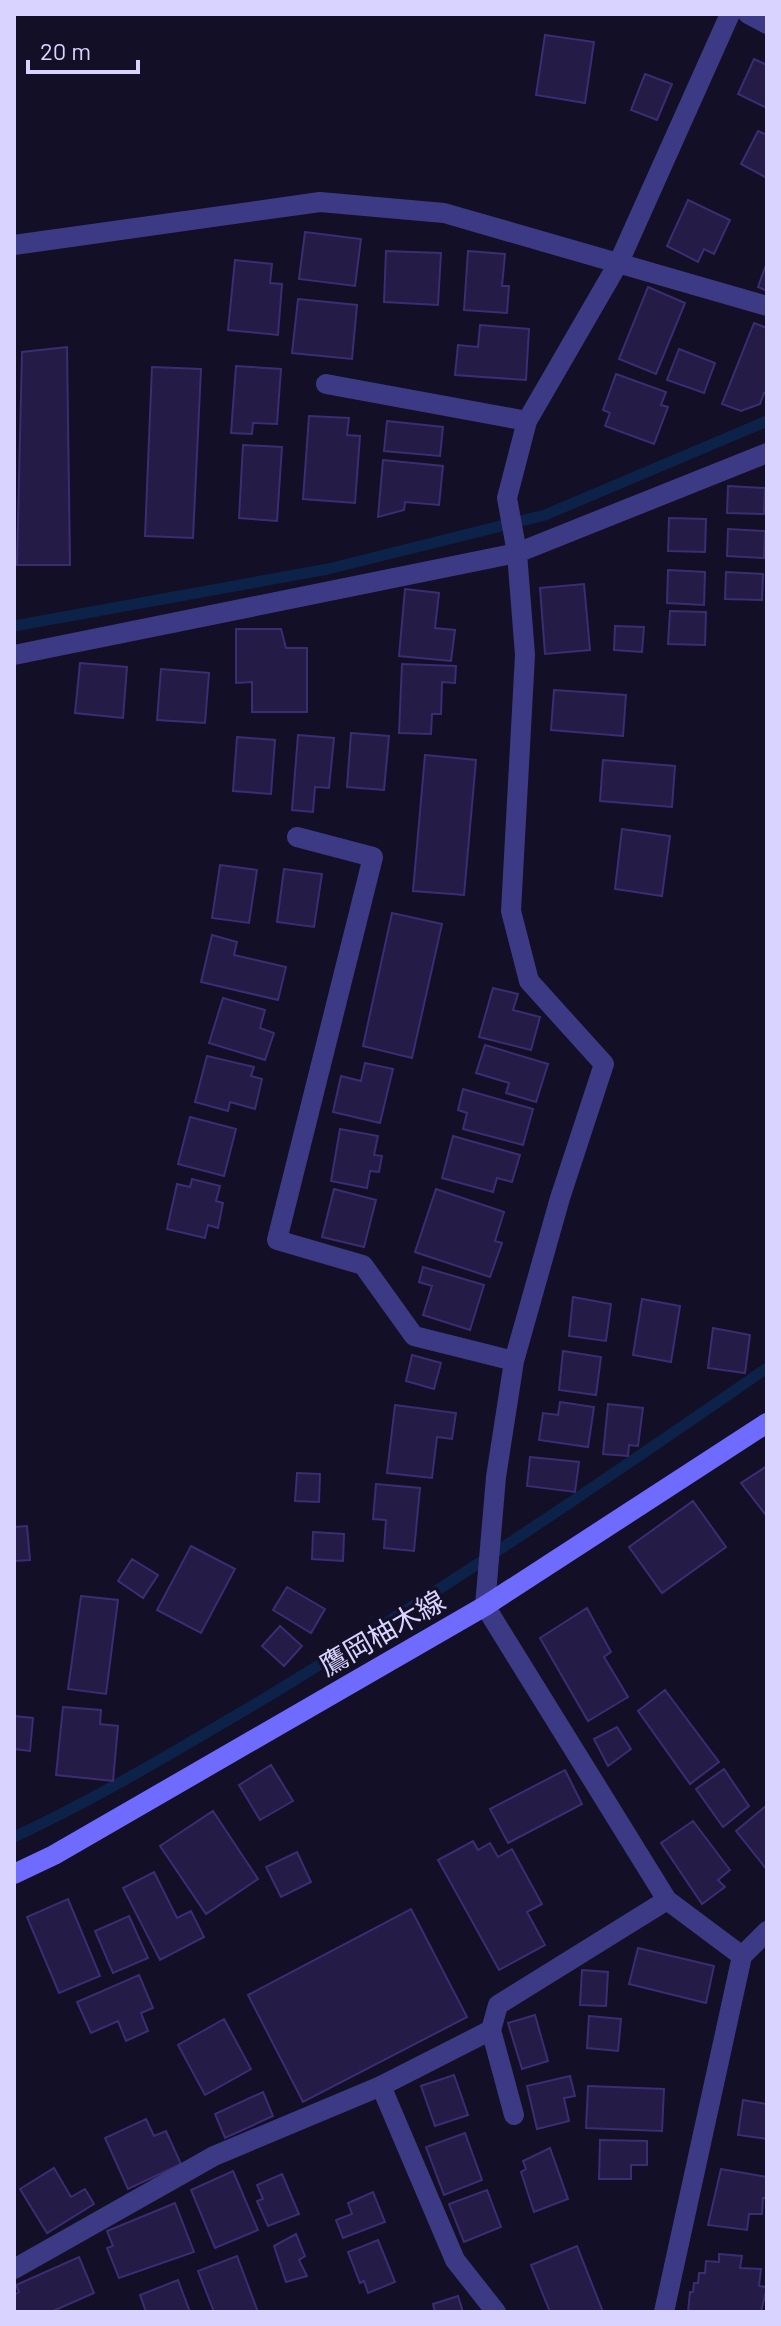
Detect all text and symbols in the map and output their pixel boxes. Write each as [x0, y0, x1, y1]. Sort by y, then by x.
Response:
scale bar [28, 24, 138, 74]
text: 20 m [40, 36, 91, 65]
street label: 鷹岡柚木線 [312, 1582, 451, 1682]

